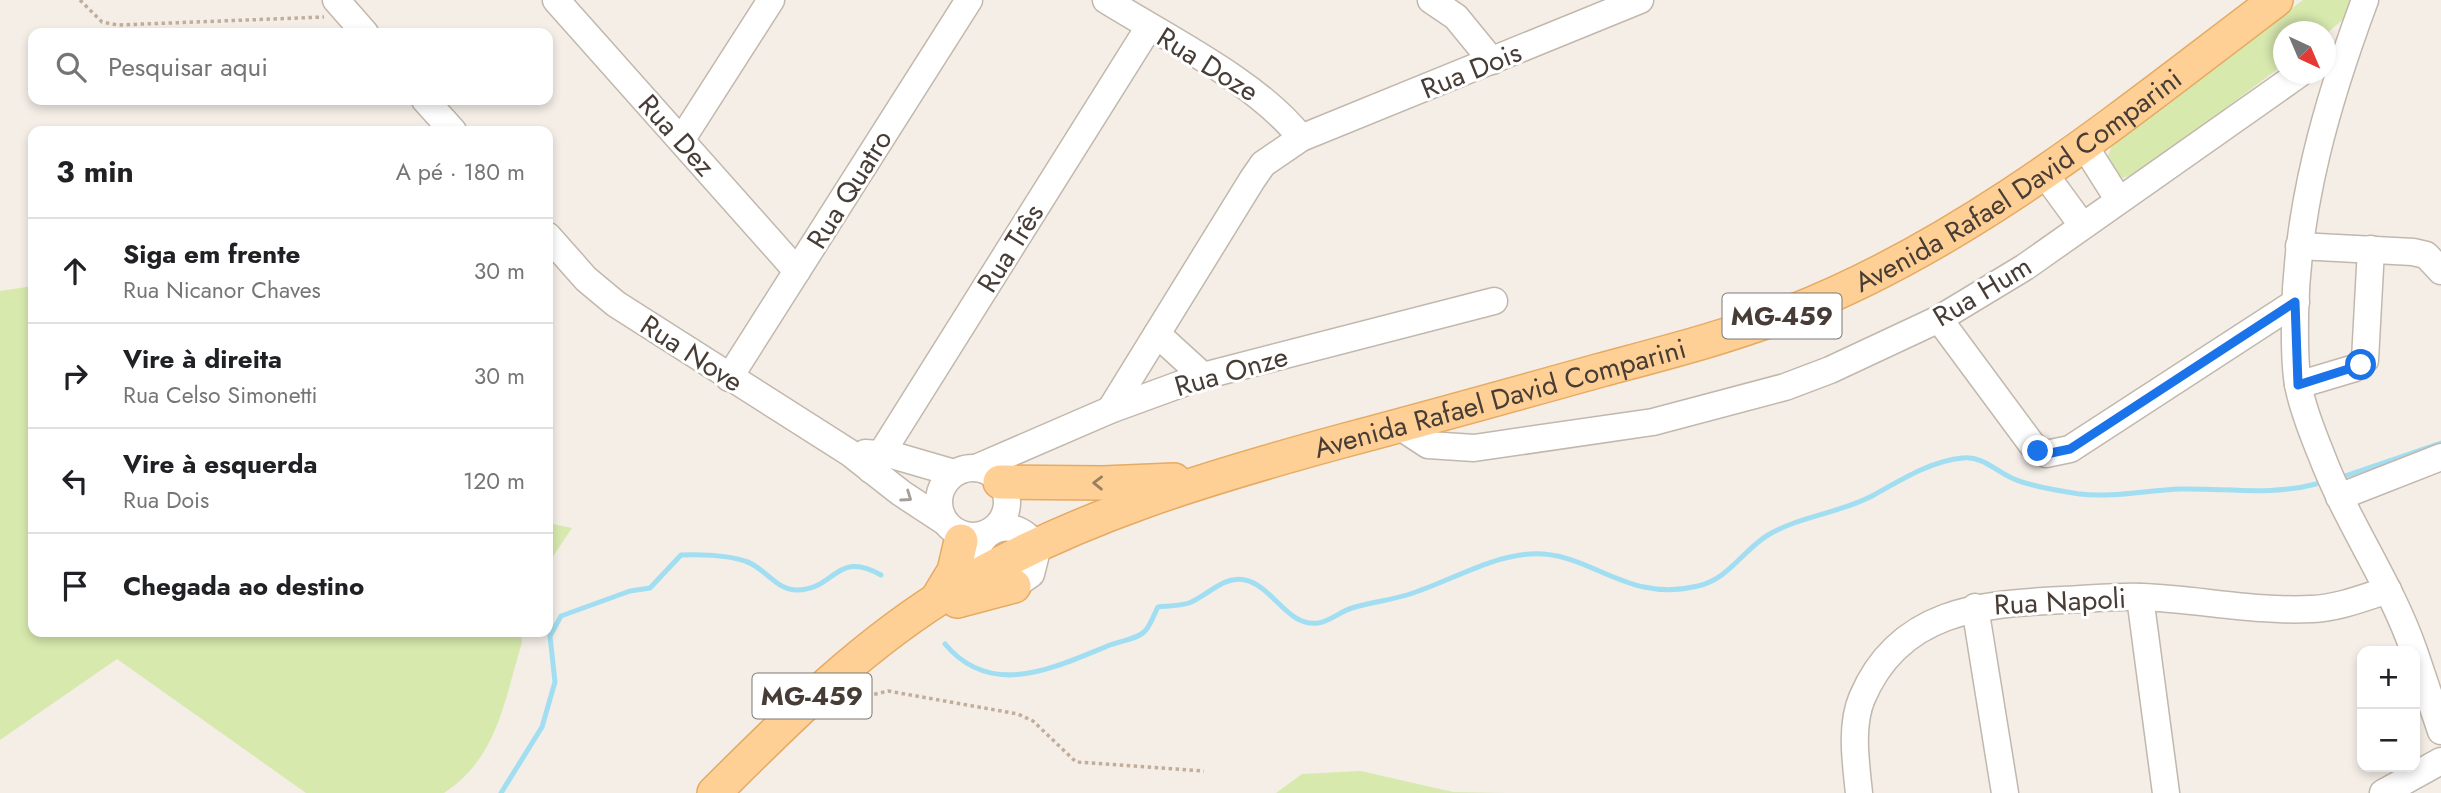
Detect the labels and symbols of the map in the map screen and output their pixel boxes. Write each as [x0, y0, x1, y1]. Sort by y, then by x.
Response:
street label: Rua Doze [1149, 17, 1267, 112]
north arrow [2273, 21, 2336, 84]
street label: Rua Dois [1415, 32, 1528, 109]
street label: Avenida Rafael David Comparini [1848, 59, 2191, 303]
street label: Rua Dez [629, 85, 725, 186]
street label: Rua Quatro [797, 122, 902, 257]
street label: Rua Três [967, 196, 1054, 301]
street label: Rua Hum [1925, 246, 2039, 337]
road number: MG-459 [1722, 294, 1842, 338]
street label: Rua Nove [632, 305, 751, 402]
street label: Avenida Rafael David Comparini [1309, 328, 1691, 469]
street label: Rua Onze [1170, 336, 1293, 407]
route start [2345, 349, 2376, 380]
route end [2022, 435, 2053, 466]
one-way arrow [1092, 475, 1103, 491]
one-way arrow [899, 489, 912, 501]
street label: Rua Napoli [1993, 578, 2127, 625]
road number: MG-459 [752, 674, 872, 718]

